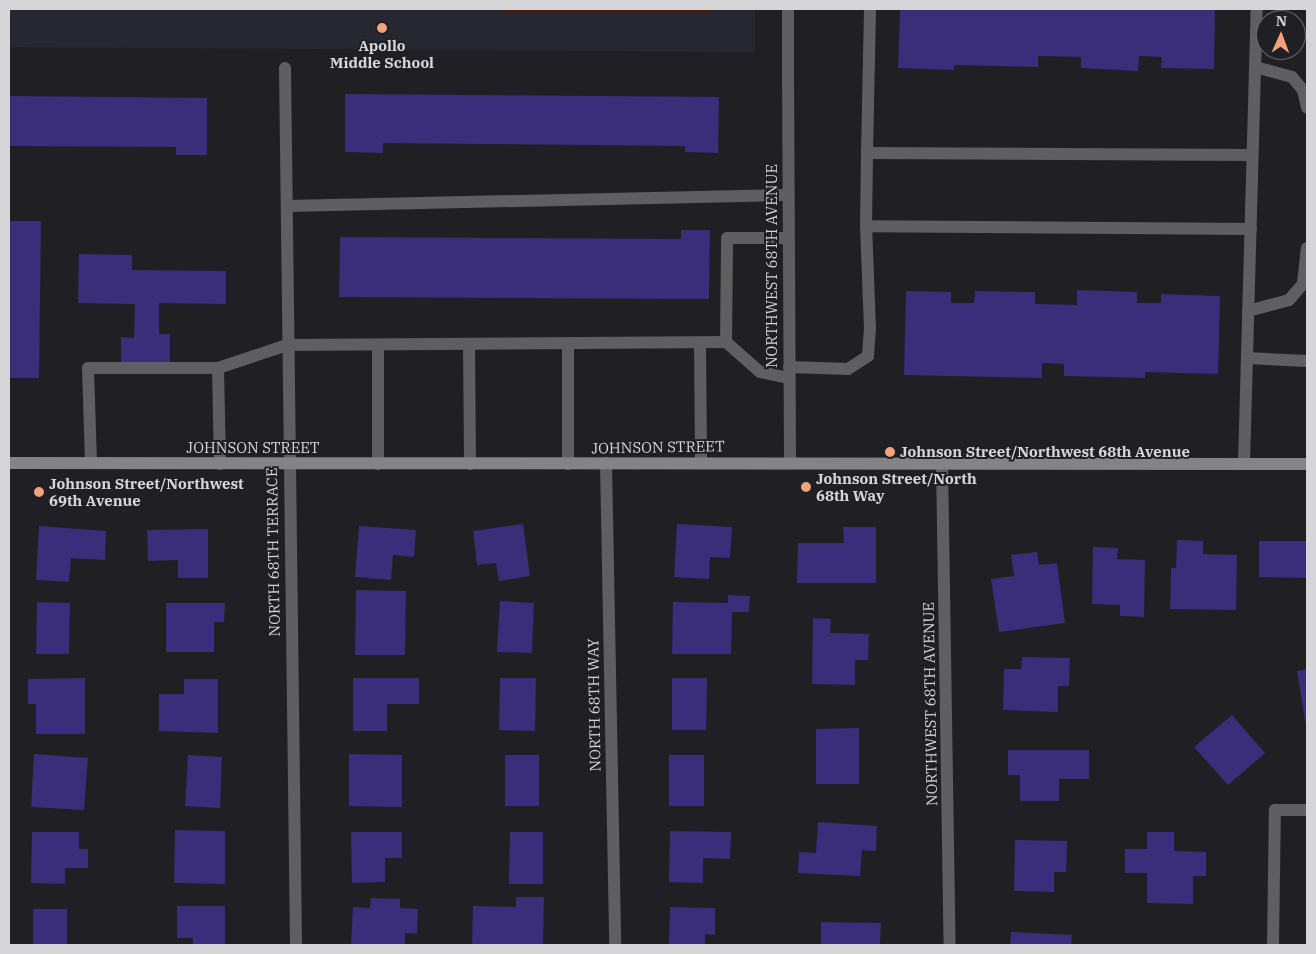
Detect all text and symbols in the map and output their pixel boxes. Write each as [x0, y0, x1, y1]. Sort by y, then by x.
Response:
north arrow [1256, 10, 1306, 60]
text: N [1276, 12, 1287, 30]
marker: Apollo Middle School [376, 22, 388, 34]
place label: Apollo Middle School [330, 36, 434, 71]
street label: NORTHWEST 68TH AVENUE [763, 164, 781, 368]
street label: JOHNSON STREET [591, 437, 725, 457]
street label: JOHNSON STREET [186, 439, 320, 457]
place label: Johnson Street/Northwest 68th Avenue [900, 443, 1190, 461]
marker: Johnson Street/Northwest 68th Avenue [884, 446, 896, 458]
street label: NORTH 68TH TERRACE [263, 467, 283, 637]
place label: Johnson Street/North 68th Way [816, 469, 977, 504]
place label: Johnson Street/Northwest 69th Avenue [49, 474, 244, 509]
marker: Johnson Street/North 68th Way [800, 481, 812, 493]
marker: Johnson Street/Northwest 69th Avenue [33, 486, 45, 498]
street label: NORTHWEST 68TH AVENUE [919, 602, 941, 806]
street label: NORTH 68TH WAY [584, 638, 604, 772]

